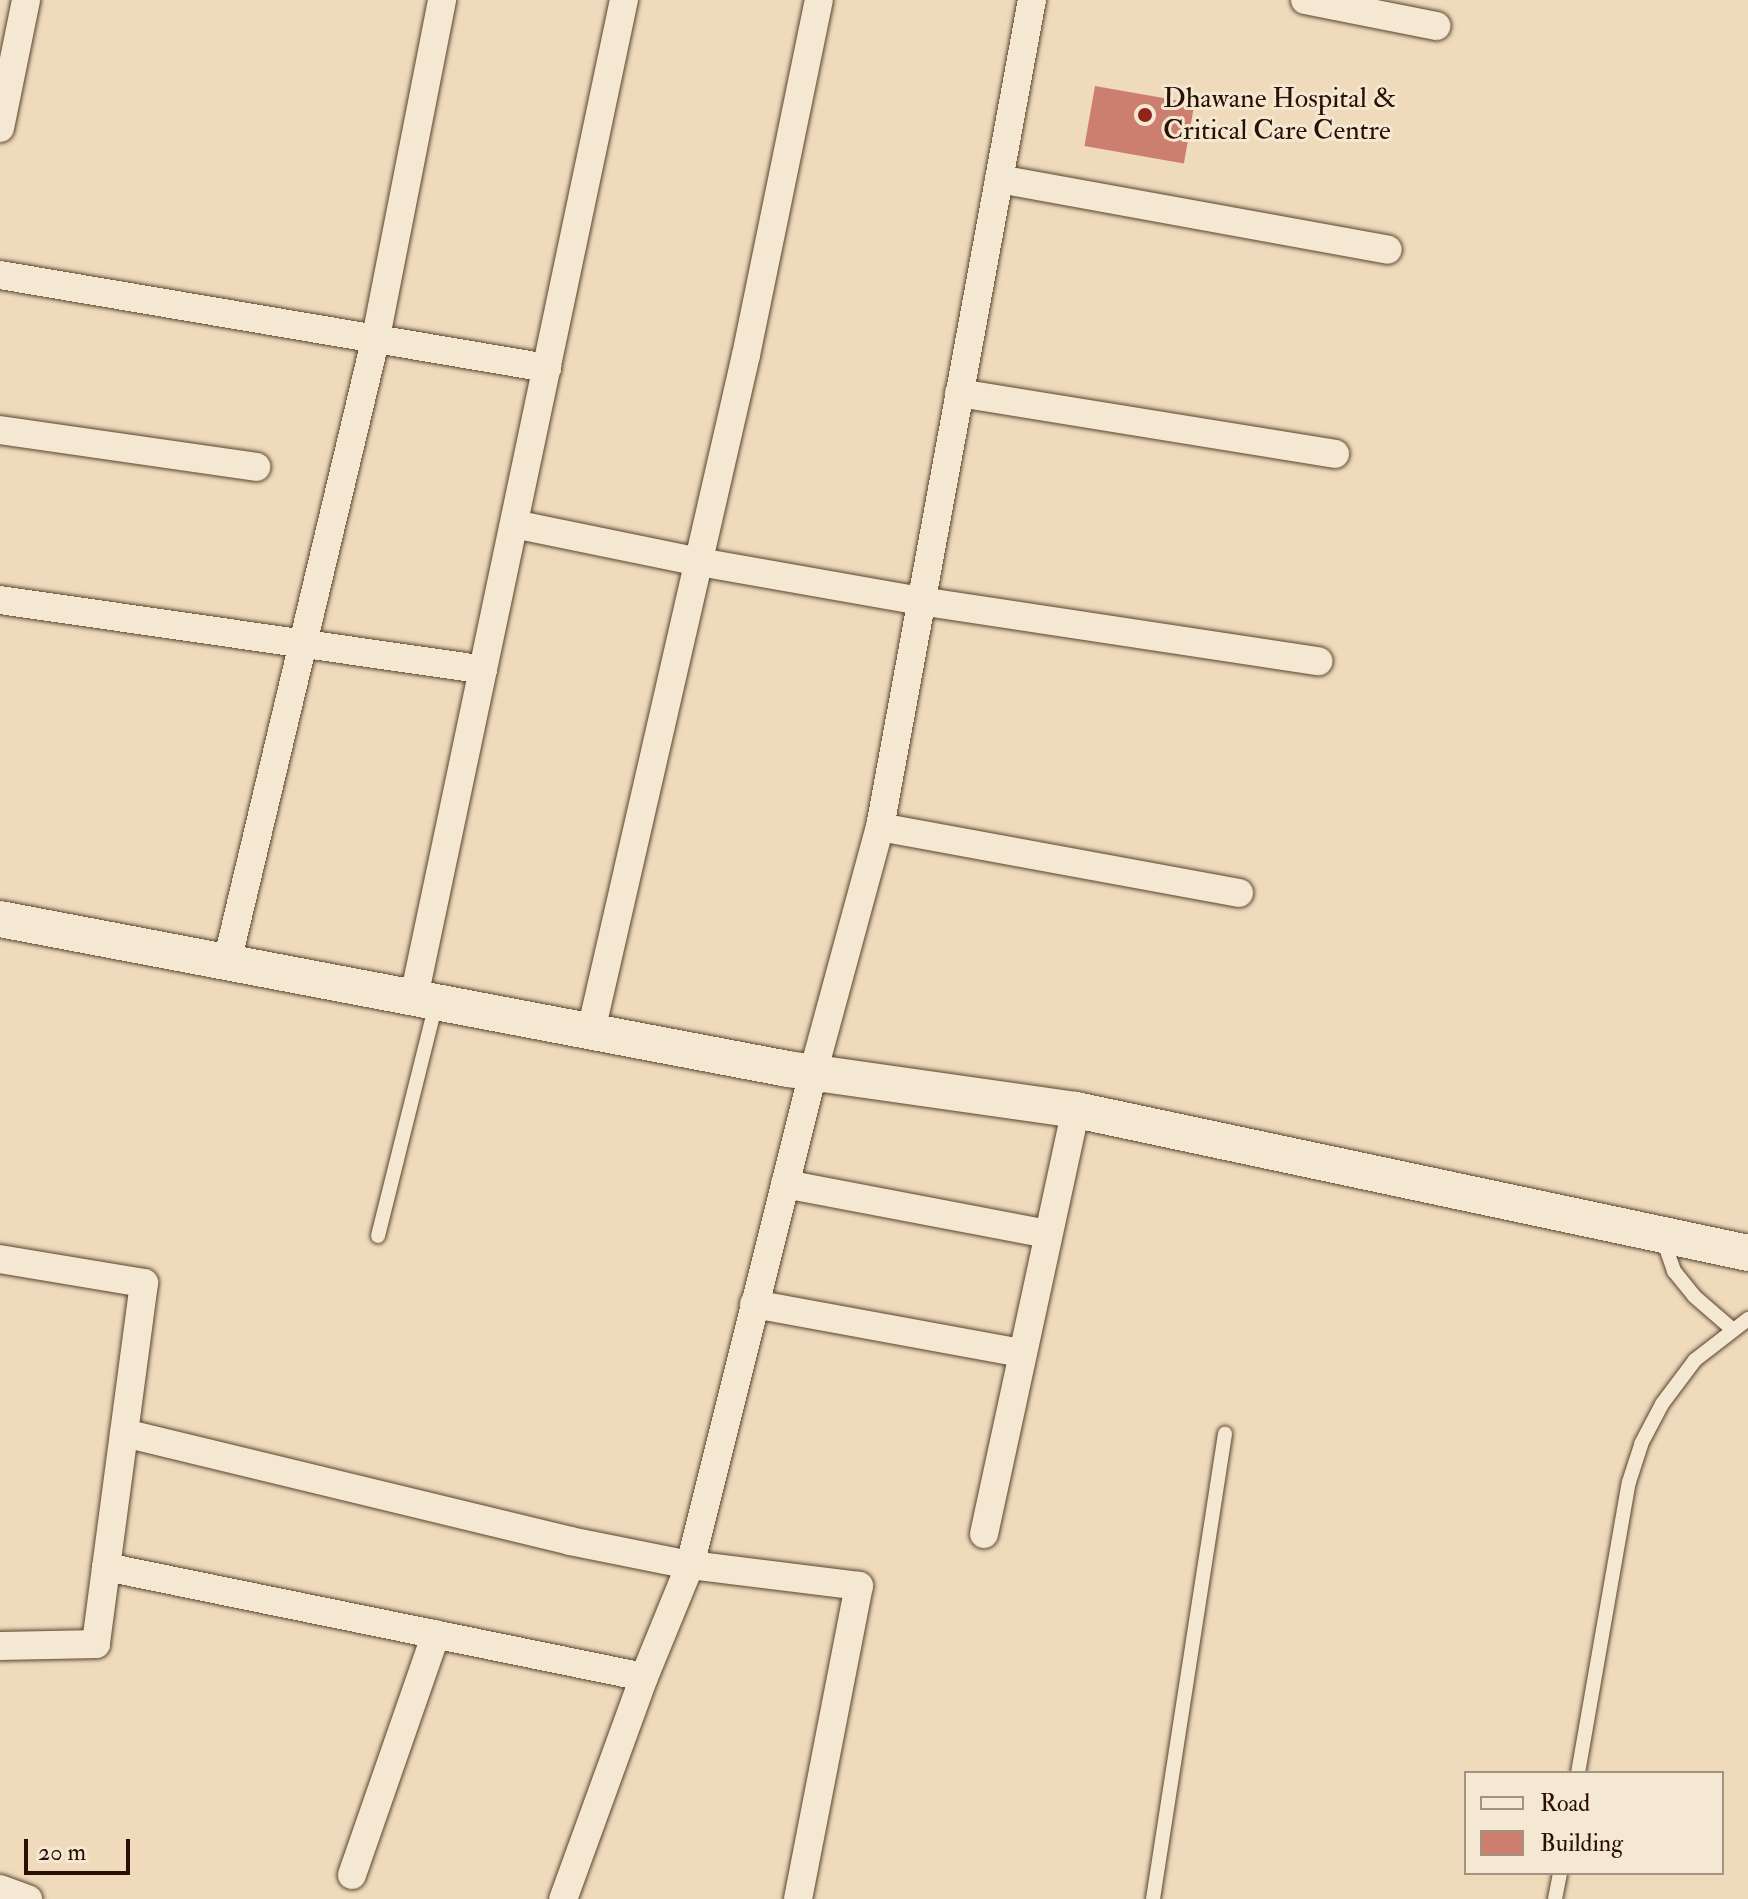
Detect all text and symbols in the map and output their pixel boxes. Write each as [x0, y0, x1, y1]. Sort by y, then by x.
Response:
place label: Dhawane Hospital & Critical Care Centre [1163, 82, 1396, 148]
marker: Dhawane Hospital & Critical Care Centre [1134, 104, 1156, 126]
legend [1464, 1771, 1724, 1875]
text: Road [1540, 1788, 1590, 1819]
scale bar [28, 1823, 134, 1873]
text: Building [1540, 1828, 1623, 1859]
text: 20 m [38, 1837, 86, 1868]

